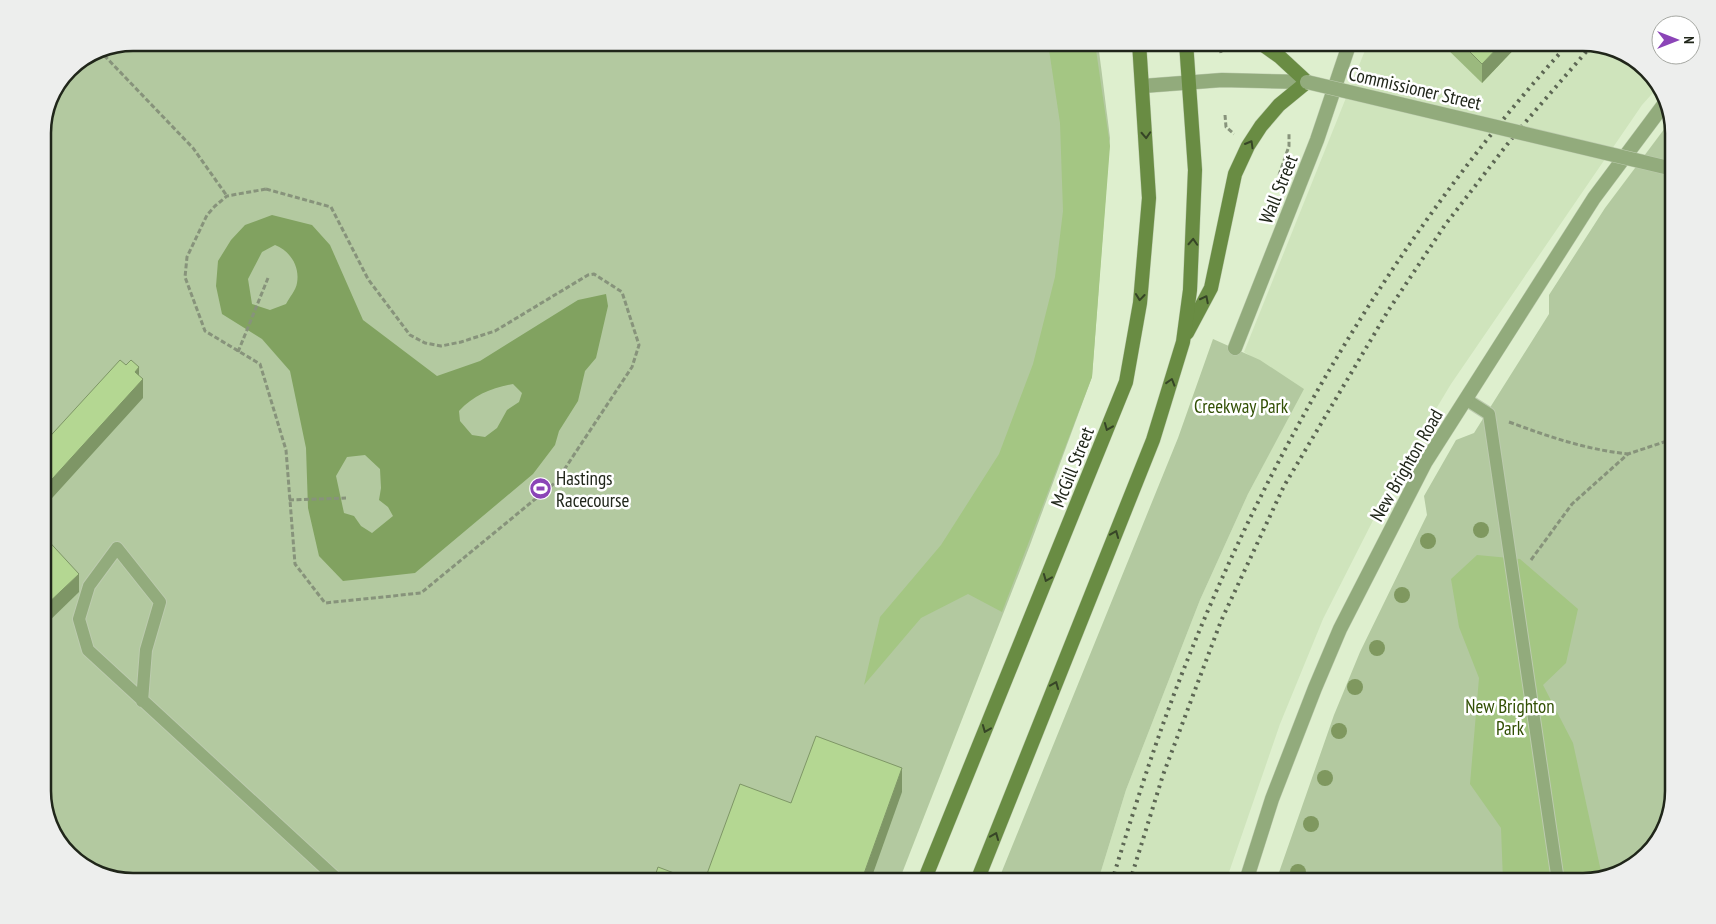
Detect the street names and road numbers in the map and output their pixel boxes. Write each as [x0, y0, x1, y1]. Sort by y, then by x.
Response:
street label: Commissioner Street [1346, 61, 1484, 115]
street label: Wall Street [1253, 150, 1303, 227]
street label: New Brighton Road [1364, 405, 1448, 525]
street label: McGill Street [1045, 423, 1099, 511]

